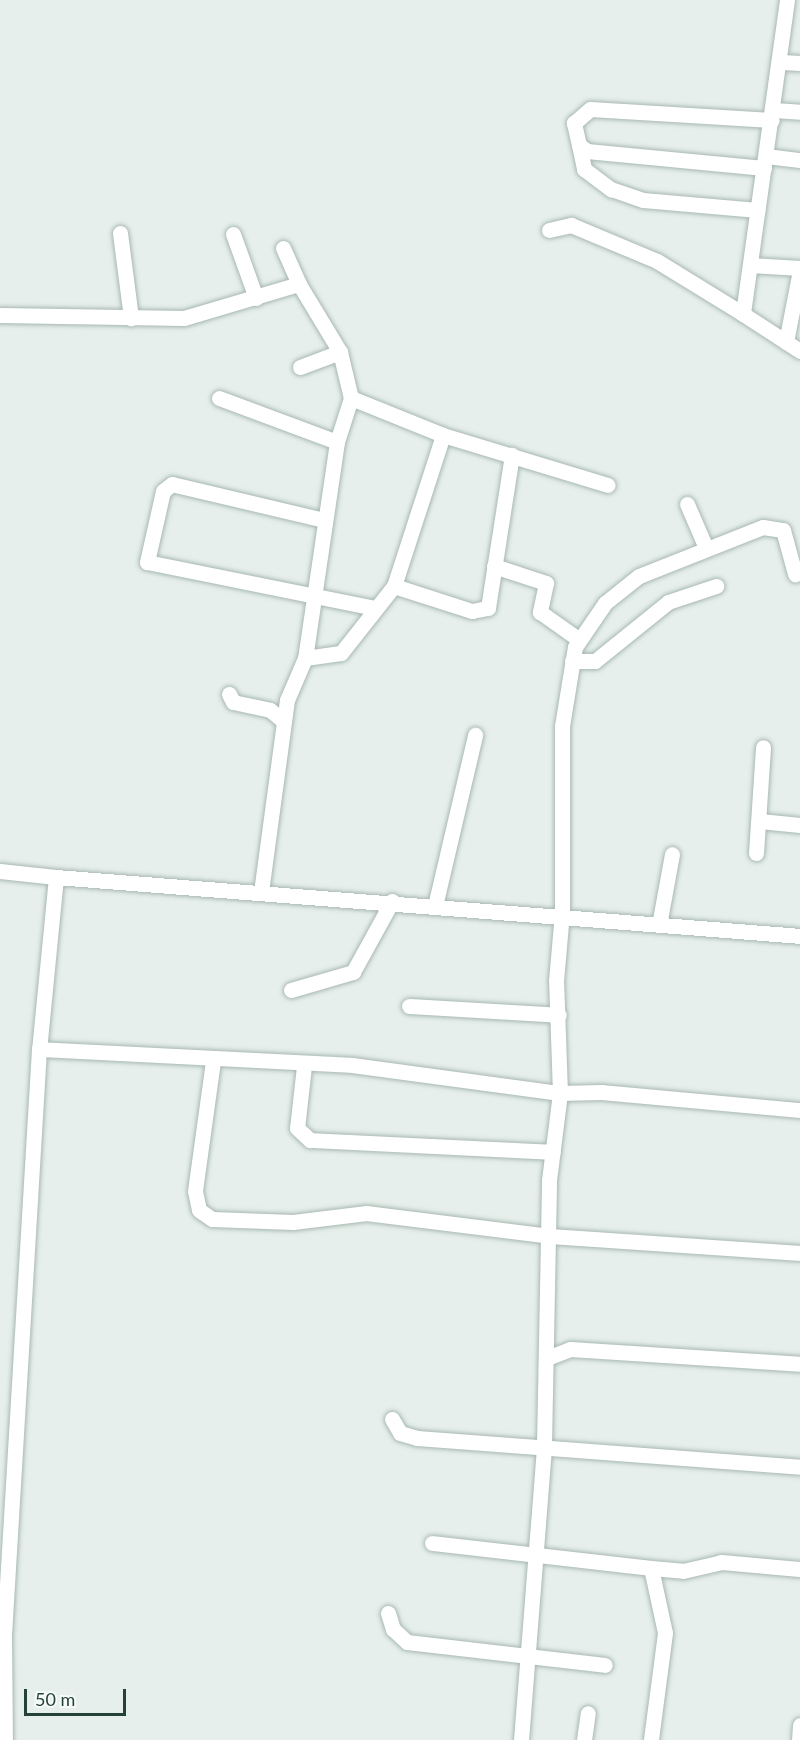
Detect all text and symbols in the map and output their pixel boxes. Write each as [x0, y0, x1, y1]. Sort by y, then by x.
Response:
scale bar [27, 1677, 129, 1715]
text: 50 m [35, 1688, 75, 1710]

